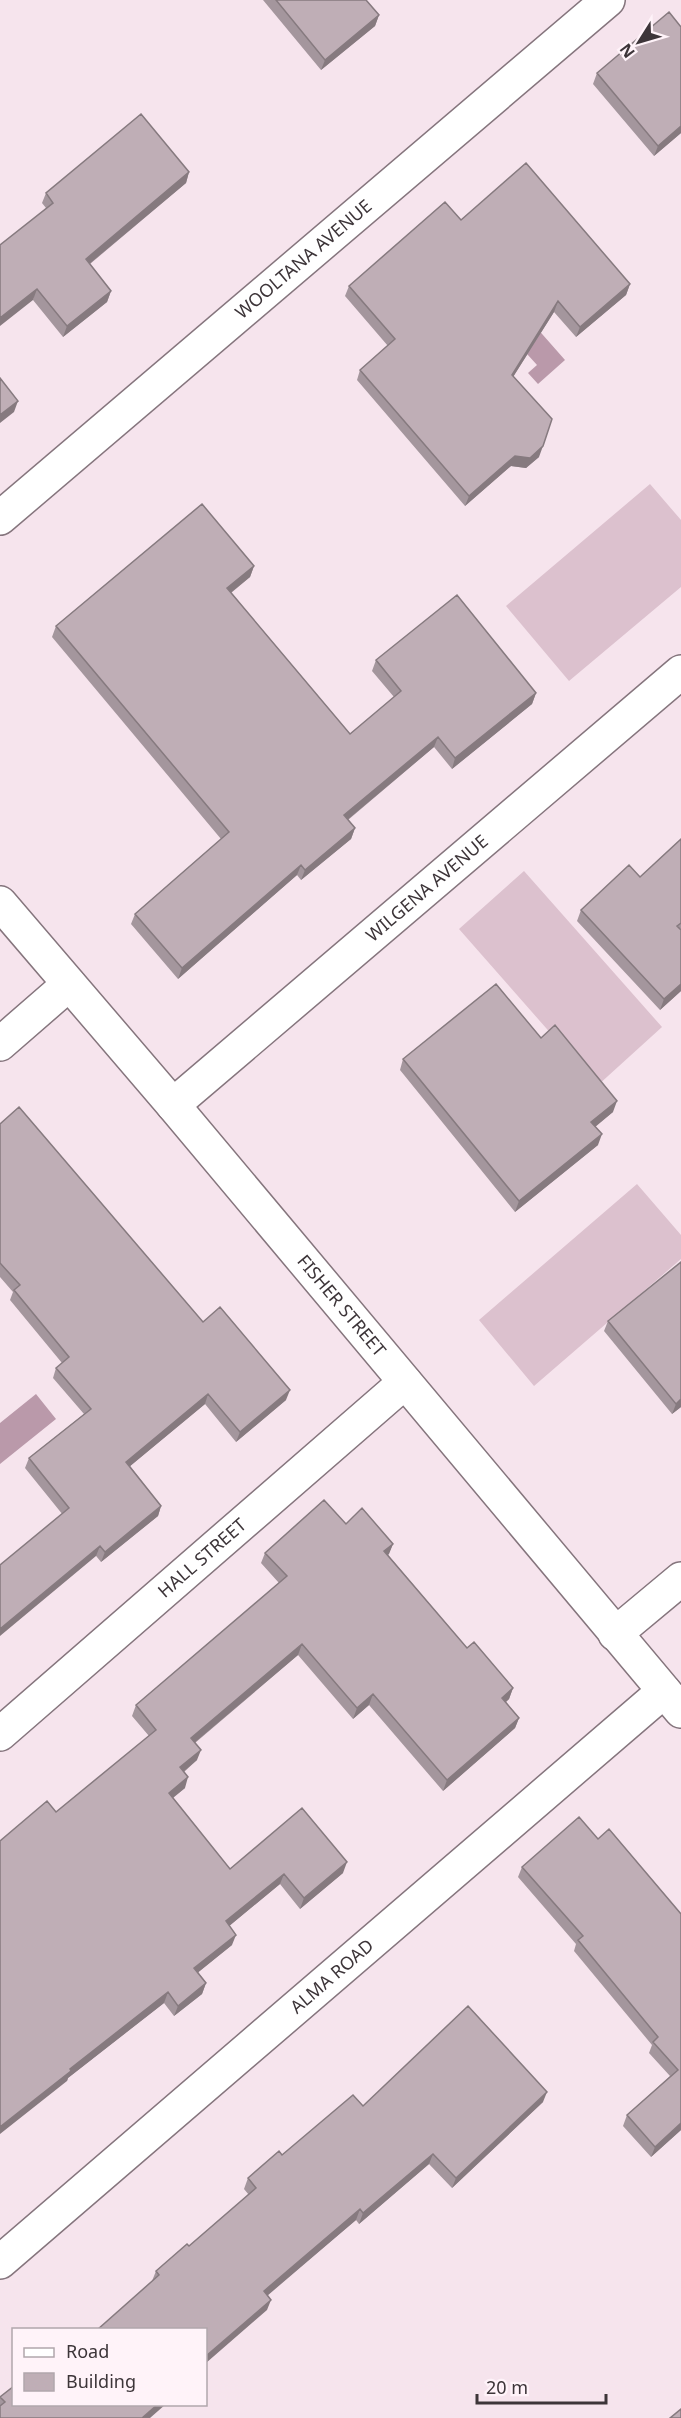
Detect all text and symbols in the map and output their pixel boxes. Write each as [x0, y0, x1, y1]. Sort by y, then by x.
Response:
north arrow [609, 12, 669, 72]
text: N [614, 39, 640, 63]
street label: WOOLTANA AVENUE [230, 193, 376, 324]
street label: WILGENA AVENUE [360, 829, 493, 946]
street label: FISHER STREET [293, 1249, 392, 1361]
street label: HALL STREET [152, 1512, 251, 1602]
street label: ALMA ROAD [285, 1933, 378, 2018]
legend [12, 2328, 207, 2406]
text: Road [66, 2339, 109, 2363]
scale bar [477, 2367, 606, 2405]
text: Building [66, 2369, 136, 2393]
text: 20 m [486, 2375, 528, 2399]

